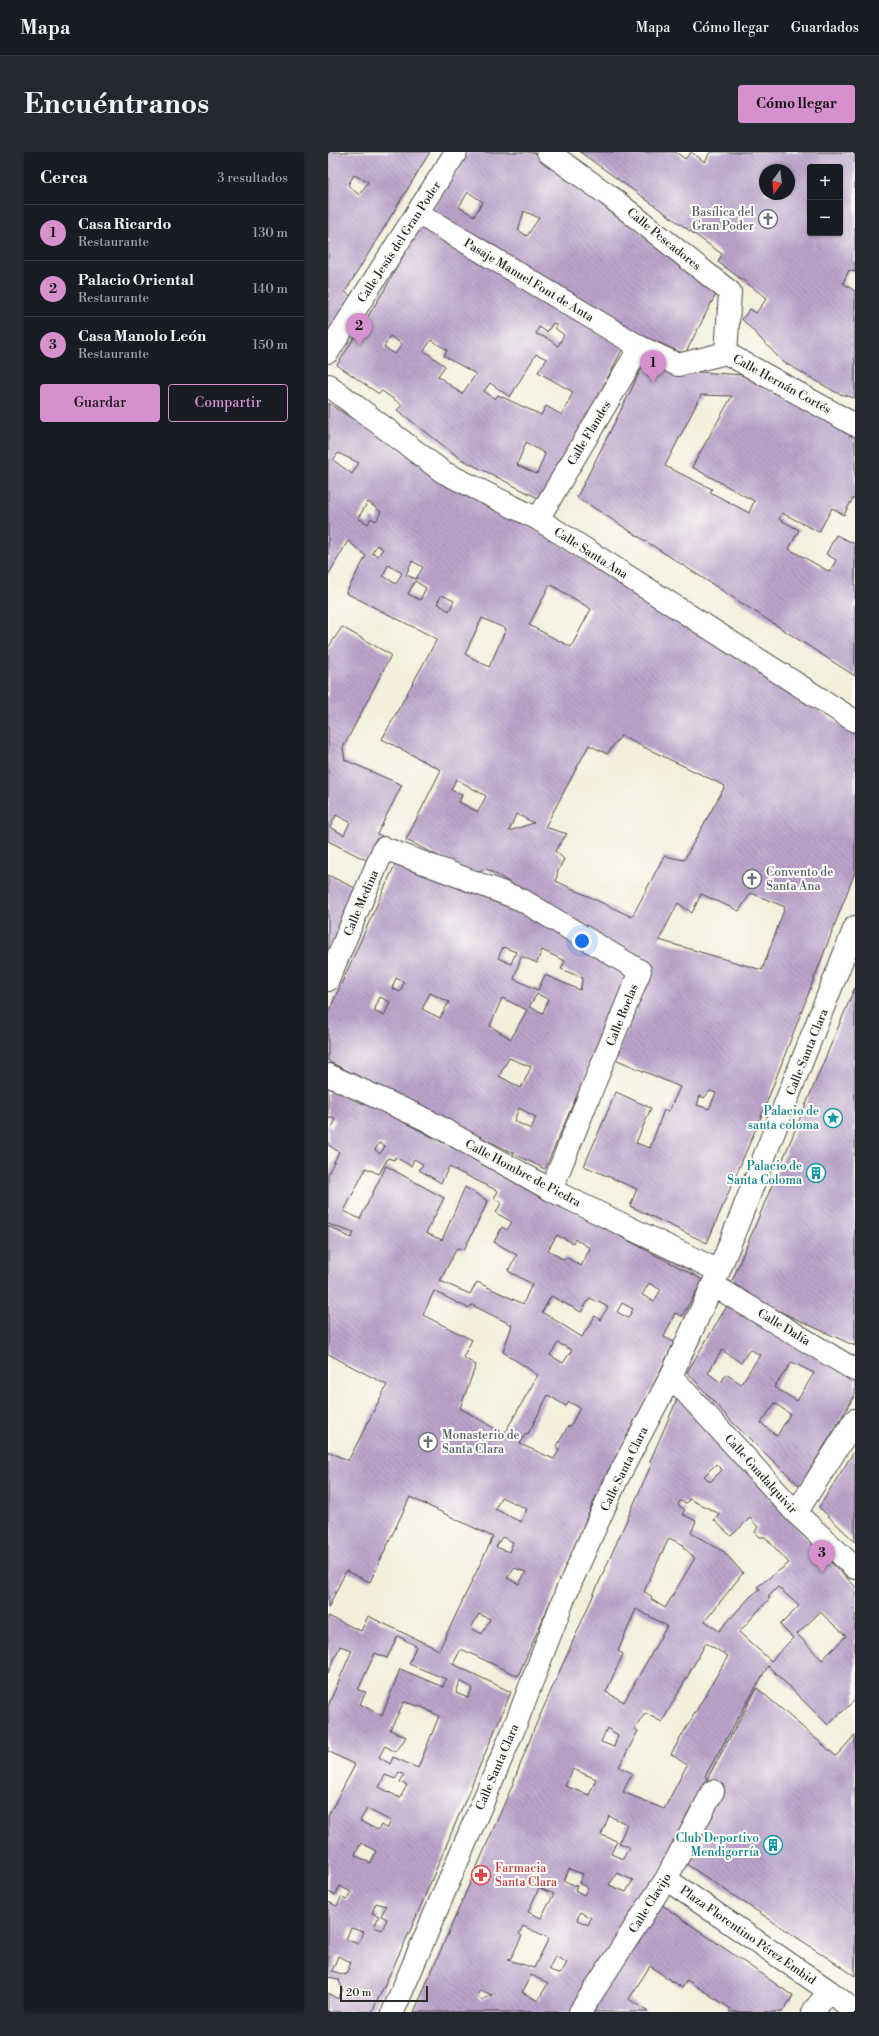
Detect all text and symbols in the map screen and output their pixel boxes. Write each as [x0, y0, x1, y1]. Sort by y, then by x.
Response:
text: Mapa [20, 16, 70, 40]
text: Mapa [636, 19, 670, 37]
text: Cómo llegar [692, 19, 769, 37]
text: Guardados [791, 19, 859, 37]
button: Cómo llegar [738, 85, 855, 123]
text: Encuéntranos [24, 87, 209, 122]
north arrow [759, 164, 795, 200]
map controls [807, 164, 843, 236]
button: + [807, 164, 843, 200]
text: Cerca [40, 167, 88, 189]
text: 3 resultados [217, 170, 288, 186]
street label: Calle Jesús del Gran Poder [355, 179, 444, 306]
button: − [807, 200, 843, 236]
street label: Calle Pescadores [624, 205, 704, 274]
place label: Basílica del Gran Poder [691, 205, 754, 234]
church icon: Basílica del Gran Poder [757, 208, 779, 230]
text: Casa Ricardo [78, 215, 171, 234]
text: 1 [50, 225, 56, 241]
text: 130 m [253, 225, 288, 241]
text: Restaurante [78, 234, 149, 250]
street label: Pasaje Manuel Font de Anta [461, 236, 597, 326]
text: Palacio Oriental [78, 271, 194, 290]
text: 2 [49, 281, 57, 297]
text: 140 m [252, 281, 288, 297]
text: Restaurante [78, 290, 149, 306]
pin: 2 [346, 313, 372, 346]
text: Casa Manolo León [78, 327, 206, 346]
text: 3 [49, 337, 57, 353]
text: 150 m [253, 337, 288, 353]
text: Restaurante [78, 346, 149, 362]
pin: 1 [640, 350, 666, 383]
street label: Calle Hernán Cortés [730, 351, 833, 418]
button: Guardar [40, 384, 160, 422]
button: Compartir [168, 384, 288, 422]
street label: Calle Flandes [564, 398, 615, 468]
street label: Calle Santa Ana [551, 525, 631, 583]
place label: Convento de Santa Ana [766, 865, 833, 894]
street label: Calle Medina [341, 867, 383, 939]
church icon: Convento de Santa Ana [741, 868, 763, 890]
your location [572, 931, 592, 951]
street label: Calle Roelas [603, 982, 642, 1049]
street label: Calle Santa Clara [783, 1006, 832, 1098]
place label: Palacio de santa coloma [748, 1104, 820, 1133]
place icon: Palacio de santa coloma [822, 1107, 844, 1129]
street label: Calle Hombre de Piedra [462, 1137, 584, 1211]
place label: Palacio de Santa Coloma [727, 1159, 803, 1188]
building icon: Palacio de Santa Coloma [805, 1162, 827, 1184]
street label: Calle Dalía [755, 1306, 814, 1350]
street label: Calle Santa Clara [598, 1424, 652, 1514]
place label: Monasterio de Santa Clara [442, 1428, 520, 1457]
church icon: Monasterio de Santa Clara [417, 1431, 439, 1453]
street label: Calle Guadalquivir [721, 1432, 800, 1517]
pin: 3 [809, 1540, 835, 1573]
street label: Calle Santa Clara [473, 1721, 523, 1813]
place label: Club Deportivo Mendigorría [676, 1831, 760, 1860]
building icon: Club Deportivo Mendigorría [762, 1834, 784, 1856]
place label: Farmacia Santa Clara [495, 1861, 558, 1890]
pharmacy icon: Farmacia Santa Clara [470, 1864, 492, 1886]
street label: Calle Clavijo [626, 1870, 675, 1936]
street label: Plaza Florentino Pérez Embid [677, 1883, 819, 1988]
scale bar [340, 1984, 428, 2003]
text: 20 m [346, 1986, 371, 2000]

